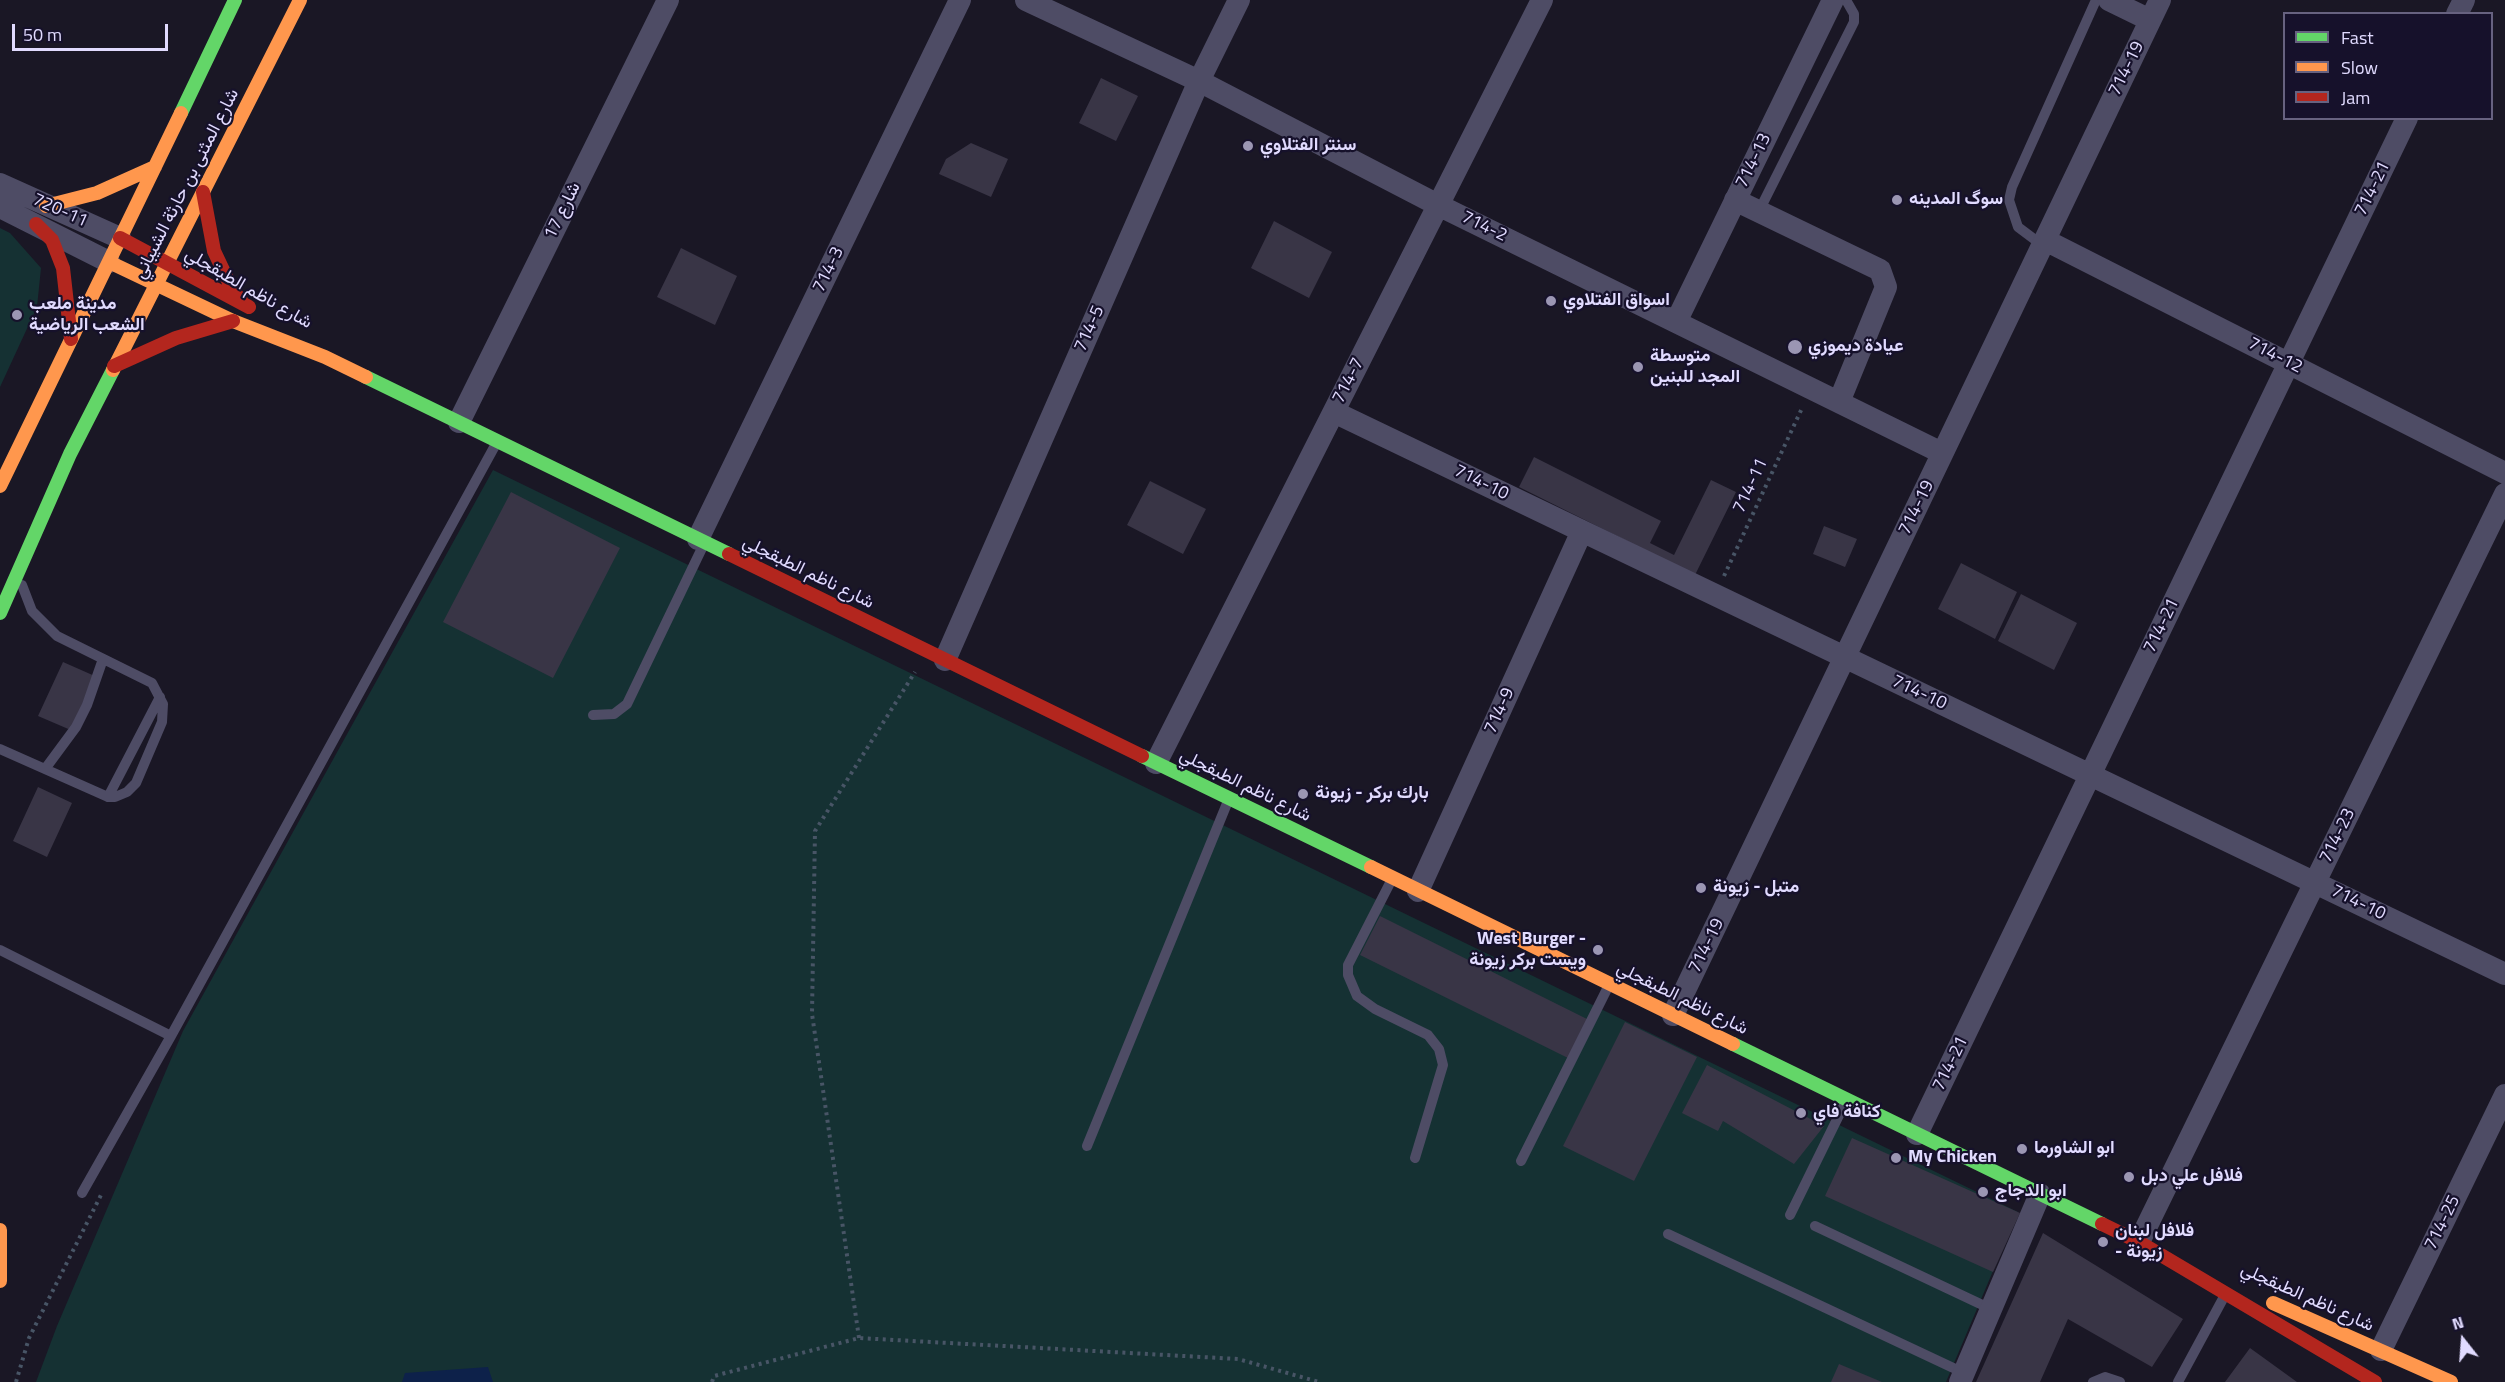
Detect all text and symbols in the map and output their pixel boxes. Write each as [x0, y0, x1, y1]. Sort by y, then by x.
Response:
scale bar [15, 12, 171, 50]
legend [2283, 12, 2493, 120]
text: 50 m [23, 21, 62, 48]
text: Fast [2341, 24, 2374, 51]
street label: 714-19 [2105, 38, 2149, 100]
text: Slow [2341, 54, 2378, 81]
text: Jam [2341, 84, 2370, 111]
street label: شارع المثنى بن حارثة الشيباني [130, 85, 244, 283]
street label: 714-13 [1732, 130, 1776, 192]
place label: سنتر الفتلاوي [1260, 135, 1356, 157]
marker: سنتر الفتلاوي [1241, 139, 1255, 153]
street label: 714-21 [2351, 158, 2395, 220]
street label: شارع 17 [540, 179, 586, 243]
street label: 720-11 [29, 189, 91, 233]
place label: سوگ المدينه [1909, 189, 2003, 211]
marker: سوگ المدينه [1890, 193, 1904, 207]
street label: 714-2 [1458, 207, 1510, 247]
street label: شارع ناظم الطبقجلي [180, 244, 316, 334]
street label: 714-3 [809, 244, 849, 296]
place label: اسواق الفتلاوي [1563, 290, 1670, 312]
place label: مدينة ملعب الشعب الرياضية [29, 294, 145, 336]
marker: اسواق الفتلاوي [1544, 294, 1558, 308]
street label: 714-5 [1070, 303, 1110, 355]
marker: مدينة ملعب الشعب الرياضية [10, 308, 24, 322]
street label: 714-12 [2244, 333, 2306, 379]
place label: عيادة ديموزي [1808, 336, 1903, 358]
marker: عيادة ديموزي [1786, 338, 1804, 356]
place label: متوسطة المجد للبنين [1650, 346, 1740, 388]
street label: 714-7 [1328, 355, 1370, 407]
marker: متوسطة المجد للبنين [1631, 360, 1645, 374]
street label: 714-11 [1729, 455, 1773, 517]
street label: 714-10 [1450, 461, 1512, 505]
street label: 714-19 [1895, 477, 1939, 539]
street label: شارع ناظم الطبقجلي [739, 532, 877, 614]
street label: 714-21 [2140, 595, 2184, 657]
street label: 714-10 [1888, 671, 1950, 715]
street label: 714-9 [1480, 685, 1520, 737]
street label: شارع ناظم الطبقجلي [1176, 745, 1314, 827]
place label: بارك بركر - زيونة [1315, 783, 1429, 805]
marker: بارك بركر - زيونة [1296, 787, 1310, 801]
street label: 714-23 [2316, 805, 2360, 867]
place label: متبل - زيونة [1713, 877, 1799, 899]
marker: متبل - زيونة [1694, 881, 1708, 895]
street label: 714-10 [2327, 881, 2389, 925]
street label: 714-19 [1685, 915, 1729, 977]
place label: West Burger - ويست بركر زيونة [1469, 929, 1586, 972]
marker: West Burger - ويست بركر زيونة [1591, 943, 1605, 957]
street label: شارع ناظم الطبقجلي [1613, 958, 1751, 1040]
street label: 714-21 [1929, 1033, 1973, 1095]
place label: كنافة فاي [1813, 1102, 1880, 1124]
marker: كنافة فاي [1794, 1106, 1808, 1120]
place label: ابو الشاورما [2034, 1138, 2115, 1160]
marker: ابو الشاورما [2015, 1142, 2029, 1156]
place label: My Chicken [1908, 1147, 1997, 1169]
marker: My Chicken [1889, 1151, 1903, 1165]
place label: فلافل علي دبل [2141, 1166, 2243, 1188]
marker: فلافل علي دبل [2122, 1170, 2136, 1184]
place label: ابو الدجاج [1995, 1181, 2067, 1203]
marker: ابو الدجاج [1976, 1185, 1990, 1199]
street label: 714-25 [2421, 1192, 2465, 1254]
place label: فلافل لبنان - زيونة [2115, 1221, 2194, 1264]
marker: فلافل لبنان - زيونة [2096, 1235, 2110, 1249]
street label: شارع ناظم الطبقجلي [2237, 1259, 2377, 1337]
north arrow [2433, 1310, 2493, 1370]
text: N [2449, 1310, 2467, 1336]

